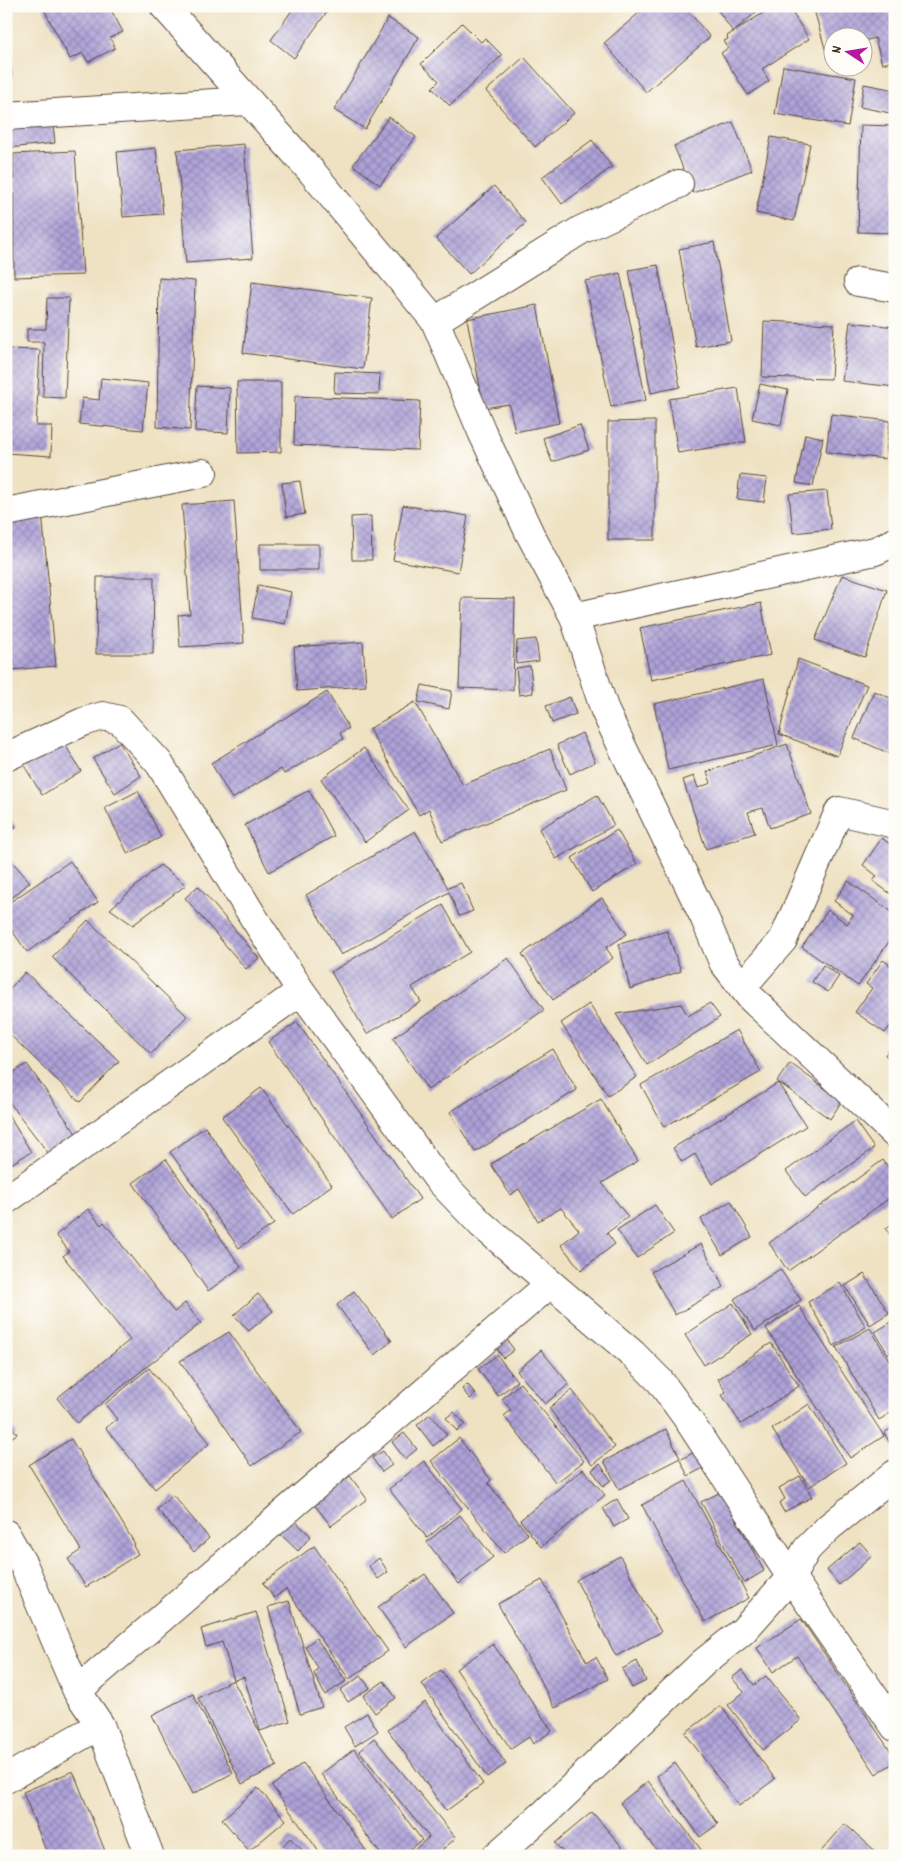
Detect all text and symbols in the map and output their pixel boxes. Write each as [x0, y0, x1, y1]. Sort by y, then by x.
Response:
north arrow [824, 28, 874, 78]
text: N [827, 44, 848, 55]

